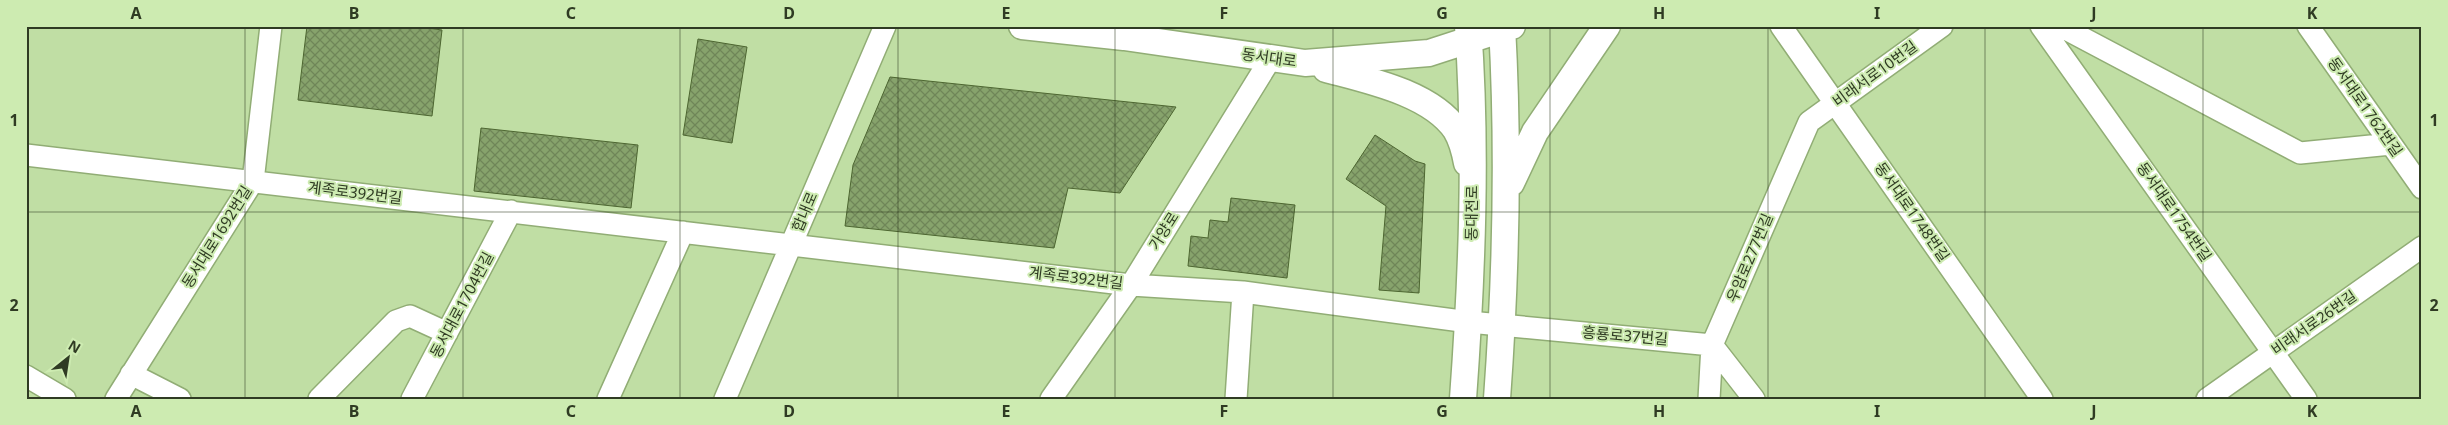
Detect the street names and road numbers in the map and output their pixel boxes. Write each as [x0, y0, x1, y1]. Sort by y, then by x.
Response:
street label: 비래서로10번길 [1828, 36, 1921, 111]
street label: 동서대로 [1240, 43, 1298, 71]
street label: 동서대로1762번길 [2324, 53, 2408, 160]
street label: 동서대로1748번길 [1871, 158, 1955, 265]
street label: 동서대로1754번길 [2133, 158, 2217, 265]
street label: 계족로392번길 [307, 176, 403, 208]
street label: 동서대로1692번길 [177, 182, 256, 291]
street label: 동대전로 [1461, 185, 1481, 241]
street label: 합내로 [787, 189, 821, 235]
street label: 가양로 [1144, 208, 1183, 253]
street label: 우암로277번길 [1721, 210, 1777, 305]
street label: 동서대로1704번길 [425, 248, 497, 361]
street label: 계족로392번길 [1028, 261, 1124, 293]
street label: 비래서로26번길 [2267, 285, 2360, 359]
street label: 흥룡로37번길 [1581, 321, 1669, 349]

